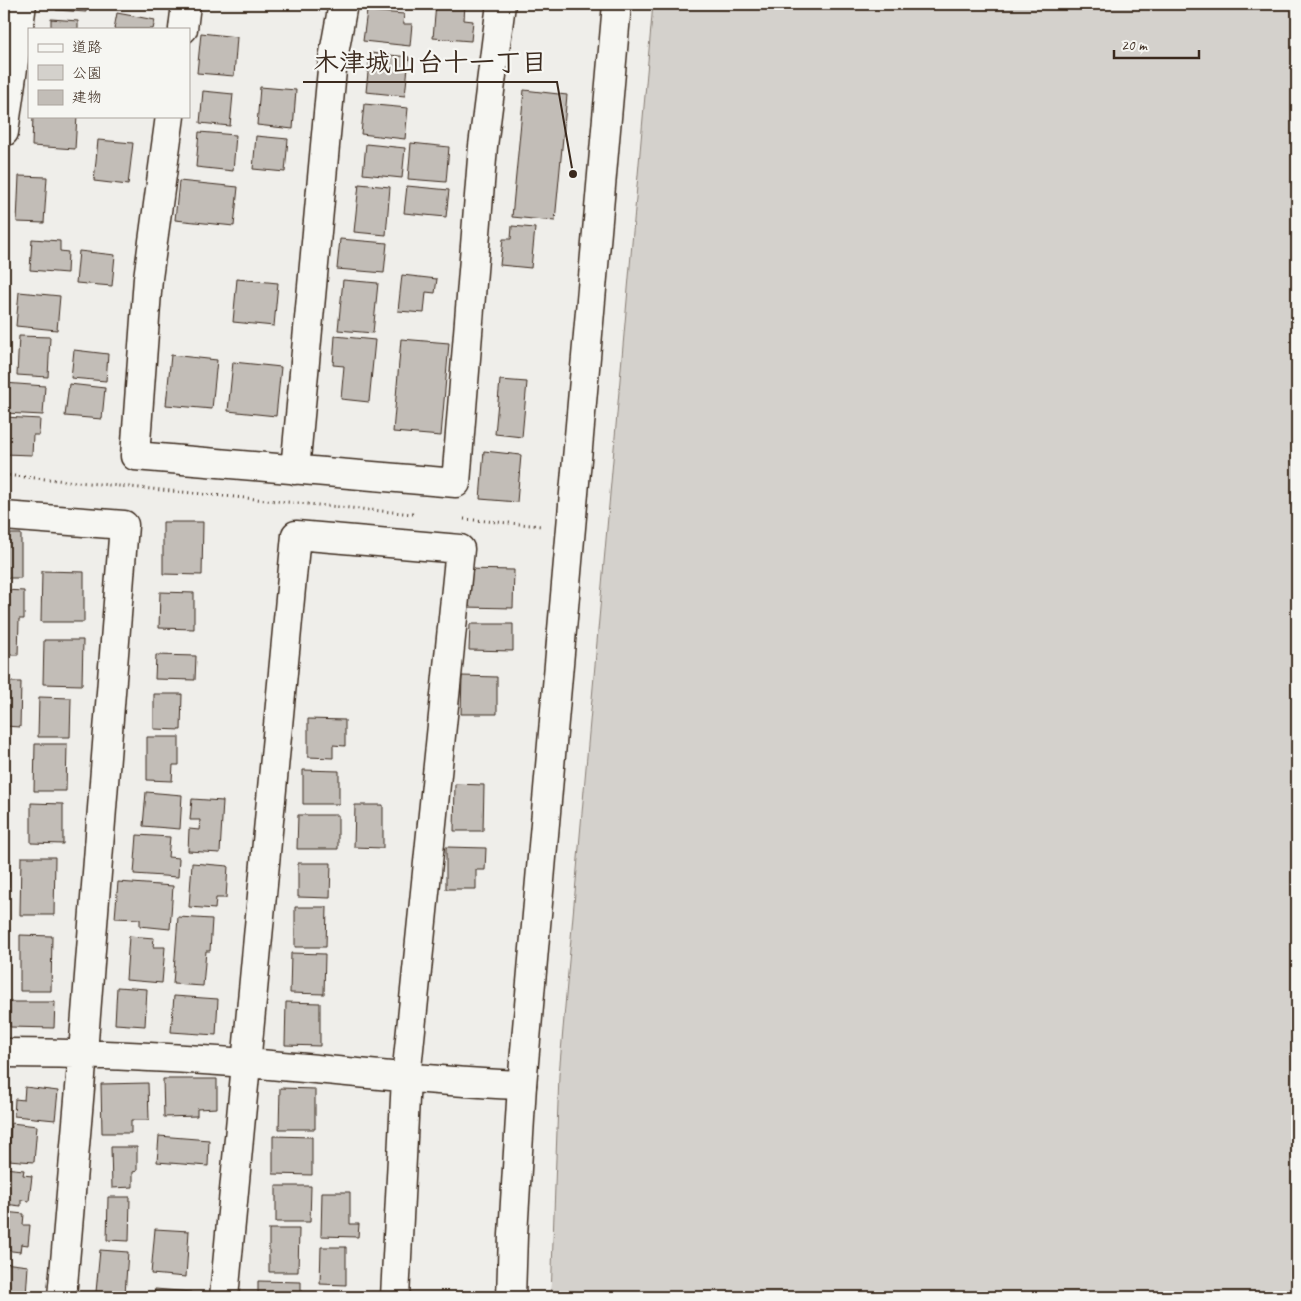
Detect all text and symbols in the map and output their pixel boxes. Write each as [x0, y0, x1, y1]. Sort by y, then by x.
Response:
legend [28, 28, 190, 118]
scale bar [1114, 28, 1198, 60]
text: 20 m [1121, 36, 1148, 55]
text: 道路 [72, 38, 102, 57]
callout: 木津城山台十一丁目 [303, 41, 557, 82]
text: 木津城山台十一丁目 [313, 46, 547, 79]
text: 公園 [72, 64, 102, 83]
text: 建物 [72, 88, 102, 107]

